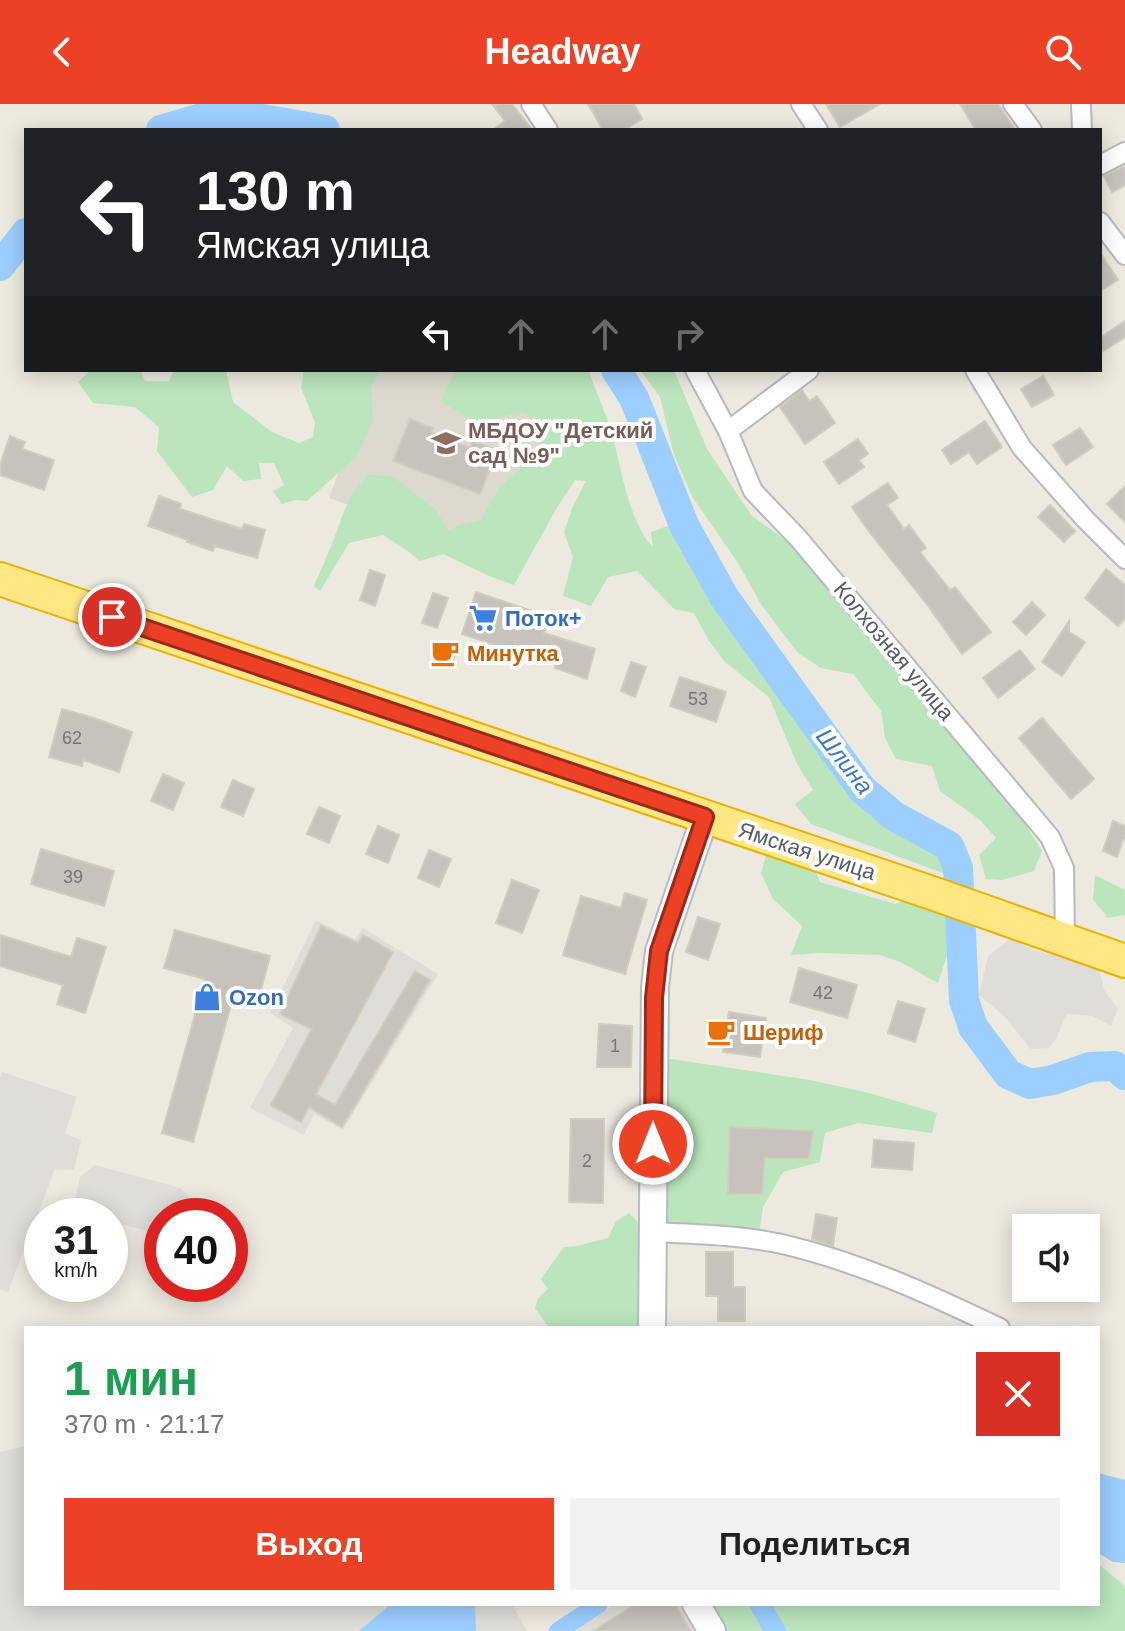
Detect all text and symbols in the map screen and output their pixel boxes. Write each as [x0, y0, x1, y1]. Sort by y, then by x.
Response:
icon: back [40, 30, 84, 74]
icon: search [1041, 30, 1085, 74]
text: Headway [484, 31, 641, 72]
text: 130 m [196, 159, 355, 222]
icon: left [64, 160, 168, 264]
text: Ямская улица [196, 225, 430, 266]
icon: left [415, 312, 459, 356]
icon: ahead [499, 312, 543, 356]
icon: ahead [583, 312, 627, 356]
icon: right [667, 312, 711, 356]
place label: МБДОУ "Детский сад №9" [468, 418, 653, 468]
school or university icon: МБДОУ "Детский сад №9" [431, 428, 461, 458]
street label: Колхозная улица [829, 577, 960, 726]
pin [78, 583, 146, 651]
icon: arrive [90, 595, 134, 639]
supermarket icon: Поток+ [468, 603, 498, 633]
place label: Поток+ [505, 606, 581, 631]
cafe icon: Минутка [430, 638, 460, 668]
place label: Минутка [467, 641, 559, 666]
house number: 53 [688, 689, 708, 709]
water label: Шлина [811, 723, 879, 799]
house number: 62 [62, 728, 82, 748]
street label: Ямская улица [735, 817, 880, 885]
house number: 39 [63, 867, 83, 887]
shop icon: Ozon [192, 982, 222, 1012]
house number: 42 [813, 983, 833, 1003]
place label: Ozon [229, 985, 284, 1010]
cafe icon: Шериф [706, 1017, 736, 1047]
place label: Шериф [743, 1020, 824, 1045]
house number: 1 [610, 1036, 620, 1056]
position arrow [611, 1102, 695, 1186]
house number: 2 [582, 1151, 592, 1171]
speed limit sign: 40 [144, 1198, 248, 1302]
map controls [1012, 1214, 1100, 1302]
button: sound [1012, 1214, 1100, 1302]
text: 31 [54, 1218, 98, 1262]
text: km/h [54, 1259, 98, 1281]
text: 1 мин [64, 1352, 198, 1405]
button: close [976, 1352, 1060, 1436]
text: 370 m · 21:17 [64, 1409, 224, 1439]
button: Выход [64, 1498, 554, 1590]
button: Поделиться [570, 1498, 1060, 1590]

